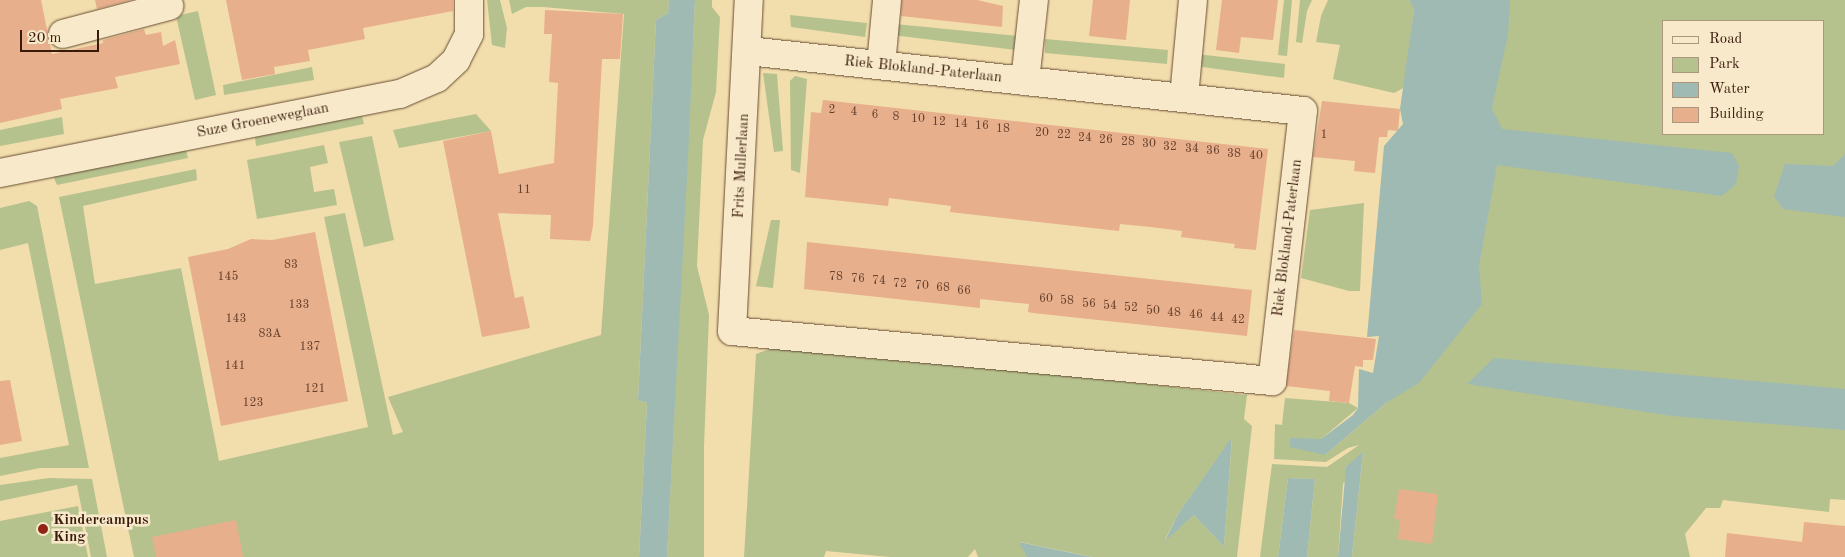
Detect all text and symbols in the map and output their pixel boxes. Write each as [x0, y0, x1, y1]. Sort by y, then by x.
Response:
scale bar [22, 20, 101, 52]
legend [1662, 20, 1825, 135]
text: 20 m [28, 31, 62, 46]
text: Road [1709, 32, 1742, 47]
street label: Riek Blokland-Paterlaan [843, 53, 1003, 87]
text: Park [1709, 57, 1740, 72]
text: Water [1709, 82, 1750, 97]
street label: Suze Groeneweglaan [195, 99, 331, 143]
house number: 2 [829, 104, 835, 118]
house number: 4 [851, 106, 857, 120]
text: Building [1709, 107, 1764, 122]
house number: 6 [872, 109, 878, 123]
house number: 8 [893, 111, 899, 125]
street label: Frits Mullerlaan [730, 113, 754, 219]
house number: 10 [911, 113, 925, 127]
house number: 12 [932, 116, 946, 130]
house number: 14 [954, 118, 968, 132]
house number: 16 [975, 120, 989, 134]
house number: 18 [996, 123, 1010, 137]
house number: 20 [1035, 127, 1049, 141]
house number: 22 [1057, 129, 1071, 143]
house number: 1 [1321, 129, 1327, 143]
house number: 24 [1078, 132, 1092, 146]
house number: 26 [1099, 134, 1113, 148]
house number: 28 [1121, 136, 1135, 150]
house number: 30 [1142, 138, 1156, 152]
house number: 32 [1163, 141, 1177, 155]
house number: 34 [1185, 143, 1199, 157]
house number: 36 [1206, 145, 1220, 159]
house number: 38 [1227, 148, 1241, 162]
house number: 40 [1249, 150, 1263, 164]
street label: Riek Blokland-Paterlaan [1269, 158, 1307, 318]
house number: 11 [517, 184, 531, 198]
house number: 83 [284, 259, 298, 273]
house number: 145 [218, 271, 238, 285]
house number: 78 [829, 271, 843, 285]
house number: 76 [851, 273, 865, 287]
house number: 74 [872, 275, 886, 289]
house number: 72 [893, 278, 907, 292]
house number: 70 [915, 280, 929, 294]
house number: 68 [936, 282, 950, 296]
house number: 66 [957, 285, 971, 299]
house number: 60 [1039, 293, 1053, 307]
house number: 58 [1060, 295, 1074, 309]
house number: 56 [1082, 298, 1096, 312]
house number: 133 [289, 299, 309, 313]
house number: 54 [1103, 300, 1117, 314]
house number: 52 [1124, 302, 1138, 316]
house number: 50 [1146, 305, 1160, 319]
house number: 48 [1167, 307, 1181, 321]
house number: 46 [1189, 309, 1203, 323]
house number: 44 [1210, 312, 1224, 326]
house number: 143 [226, 313, 246, 327]
house number: 42 [1231, 314, 1245, 328]
house number: 83A [258, 328, 282, 342]
house number: 137 [300, 341, 320, 355]
house number: 141 [225, 360, 245, 374]
house number: 121 [305, 383, 325, 397]
house number: 123 [243, 397, 263, 411]
place label: Kindercampus King [53, 511, 148, 546]
marker: Kindercampus King [37, 523, 49, 535]

